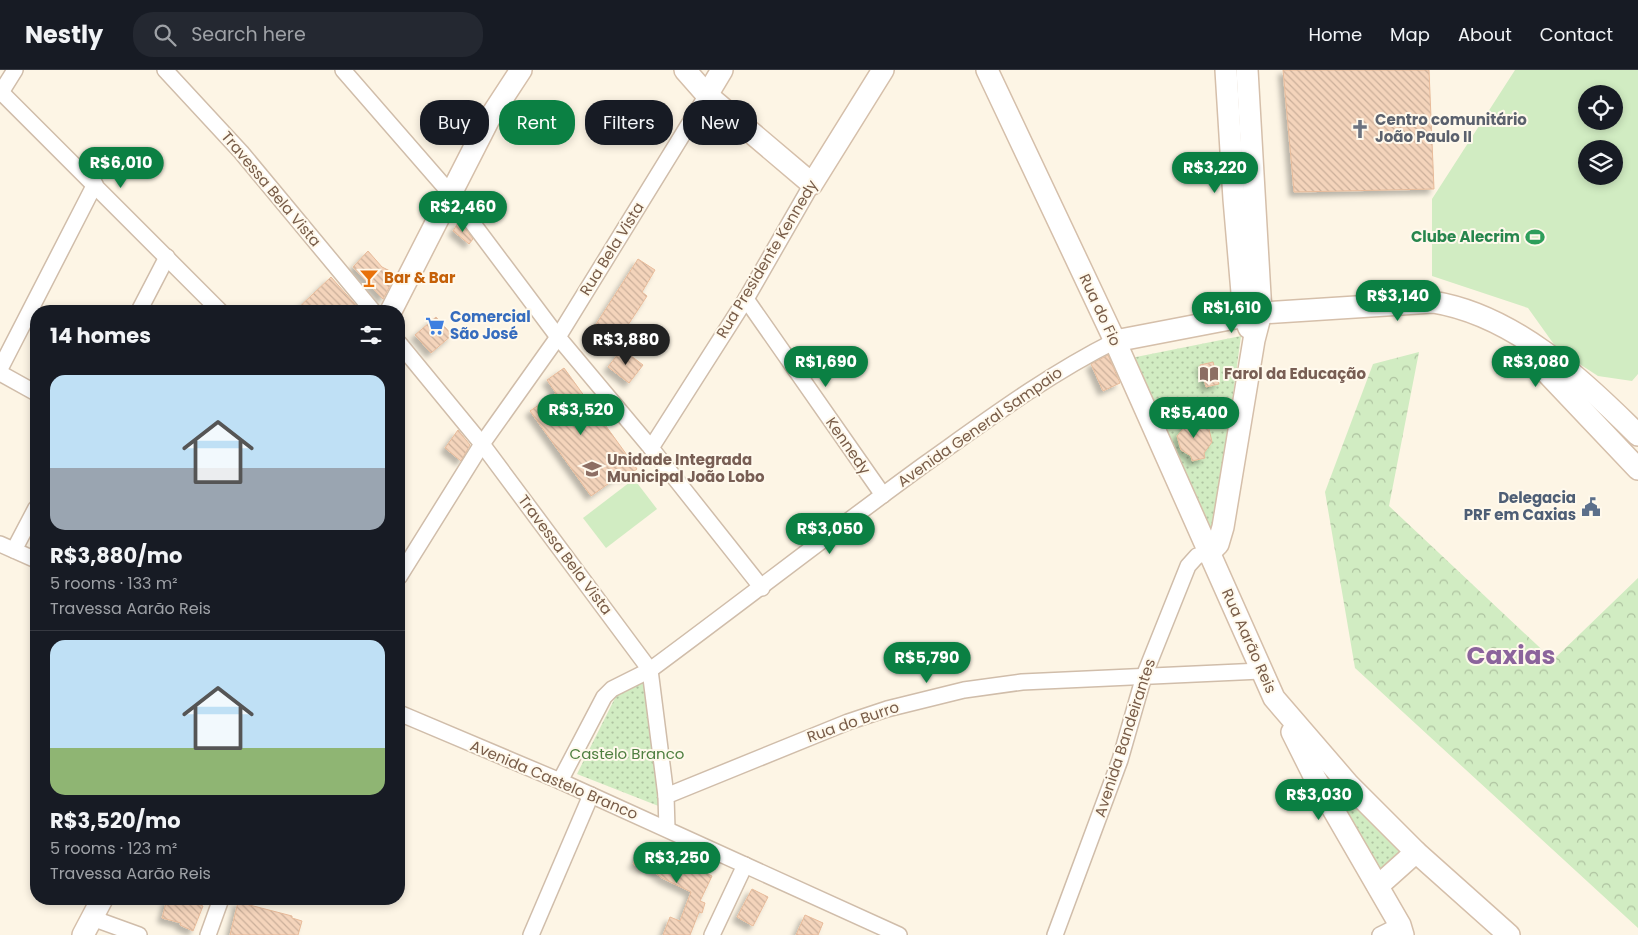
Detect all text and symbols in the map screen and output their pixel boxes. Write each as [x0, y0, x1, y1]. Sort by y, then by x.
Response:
search box [133, 12, 483, 57]
text: Nestly [25, 18, 103, 51]
icon: search [151, 21, 179, 49]
text: Search here [191, 21, 306, 48]
text: Home [1308, 22, 1362, 47]
text: Map [1390, 22, 1430, 47]
text: About [1458, 22, 1512, 47]
text: Contact [1540, 22, 1613, 47]
map controls [1578, 85, 1623, 185]
button: locate [1578, 85, 1623, 130]
chip: Buy [420, 100, 489, 145]
chip: Rent [499, 100, 575, 145]
chip: Filters [585, 100, 673, 145]
chip: New [683, 100, 757, 145]
place label: Centro comunitário João Paulo II [1375, 109, 1527, 147]
church icon: Centro comunitário João Paulo II [1349, 118, 1371, 140]
street label: Travessa Bela Vista [217, 126, 326, 251]
button: layers [1578, 140, 1623, 185]
pin: R$6,010 [75, 146, 167, 189]
text: R$6,010 [90, 151, 152, 174]
pin: R$3,220 [1169, 152, 1261, 194]
text: R$3,220 [1183, 156, 1247, 179]
street label: Rua Presidente Kennedy [711, 175, 823, 342]
pin: R$2,460 [417, 190, 509, 233]
text: R$2,460 [430, 195, 496, 218]
street label: Rua Bela Vista [574, 198, 649, 299]
place label: Clube Alecrim [1411, 226, 1520, 247]
sports icon: Clube Alecrim [1524, 226, 1546, 248]
bar icon: Bar & Bar [358, 267, 380, 289]
place label: Bar & Bar [384, 267, 456, 288]
street label: Rua do Fio [1075, 270, 1126, 349]
pin: R$3,140 [1352, 280, 1444, 322]
text: R$3,140 [1367, 284, 1429, 307]
pin: R$1,610 [1186, 292, 1278, 334]
text: R$1,610 [1203, 296, 1261, 319]
place label: Comercial São José [450, 306, 531, 344]
supermarket icon: Comercial São José [424, 315, 446, 337]
text: 14 homes [50, 321, 151, 350]
icon: filters [357, 321, 385, 349]
pin: R$3,880 [580, 324, 672, 366]
text: R$3,880 [593, 328, 659, 351]
pin: R$1,690 [780, 346, 872, 388]
pin: R$3,080 [1490, 346, 1582, 388]
text: R$1,690 [795, 350, 857, 373]
text: R$3,080 [1503, 350, 1569, 373]
street label: Avenida General Sampaio [893, 362, 1066, 492]
library icon: Farol da Educação [1198, 363, 1220, 385]
place label: Farol da Educação [1224, 363, 1366, 384]
pin: R$3,520 [535, 394, 627, 436]
pin: R$5,400 [1148, 396, 1240, 439]
text: R$3,520 [548, 398, 614, 421]
text: R$5,400 [1160, 401, 1228, 424]
icon: home [173, 407, 263, 497]
street label: Kennedy [821, 413, 876, 479]
place label: Unidade Integrada Municipal João Lobo [607, 449, 765, 487]
school or university icon: Unidade Integrada Municipal João Lobo [581, 458, 603, 480]
place label: Delegacia PRF em Caxias [1464, 487, 1576, 525]
street label: Travessa Bela Vista [513, 490, 617, 619]
public building icon: Delegacia PRF em Caxias [1580, 496, 1602, 518]
pin: R$3,050 [784, 512, 876, 555]
text: R$3,050 [797, 517, 863, 540]
text: R$3,880/mo [50, 541, 182, 570]
text: 5 rooms · 133 m² [50, 572, 178, 595]
street label: Rua Aarão Reis [1217, 585, 1282, 697]
text: Travessa Aarão Reis [50, 597, 211, 620]
district label: Caxias [1466, 638, 1556, 673]
pin: R$5,790 [881, 642, 973, 684]
text: R$5,790 [895, 646, 959, 669]
street label: Avenida Bandeirantes [1089, 656, 1160, 820]
icon: home [173, 673, 263, 763]
street label: Rua do Burro [804, 696, 902, 747]
street label: Avenida Castelo Branco [467, 735, 641, 824]
park label: Castelo Branco [570, 743, 684, 764]
pin: R$3,030 [1273, 778, 1365, 821]
text: R$3,030 [1286, 783, 1352, 806]
text: R$3,520/mo [50, 806, 181, 835]
text: 5 rooms · 123 m² [50, 837, 177, 860]
pin: R$3,250 [631, 842, 723, 884]
text: R$3,250 [644, 846, 710, 869]
text: Travessa Aarão Reis [50, 862, 211, 885]

